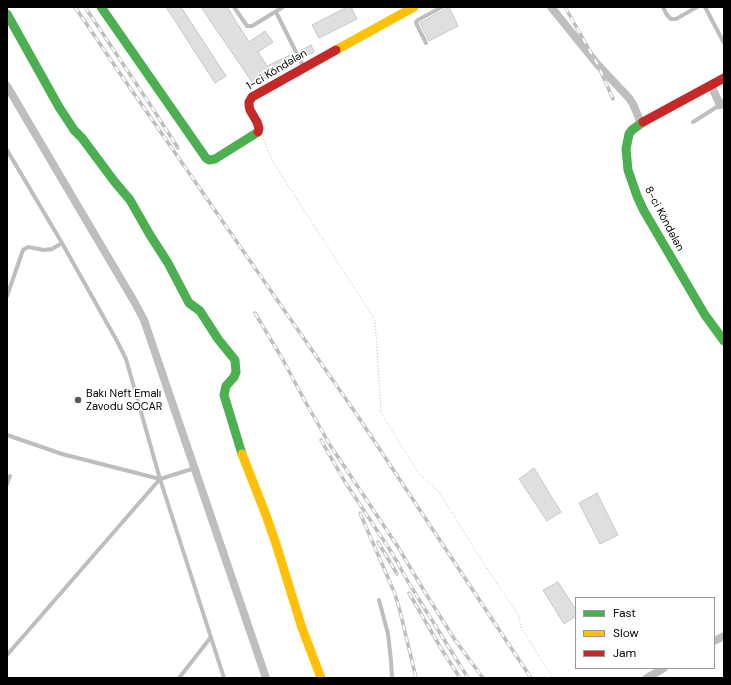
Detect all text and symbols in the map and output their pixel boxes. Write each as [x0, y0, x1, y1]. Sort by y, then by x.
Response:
street label: 1-ci Köndələn [244, 47, 310, 93]
street label: 8-ci Köndələn [641, 184, 687, 254]
place label: Bakı Neft Emalı Zavodu SOCAR [86, 387, 162, 413]
marker: Bakı Neft Emalı Zavodu SOCAR [73, 395, 83, 405]
legend [575, 597, 715, 669]
text: Fast [613, 605, 636, 621]
text: Slow [613, 625, 639, 641]
text: Jam [613, 645, 636, 661]

